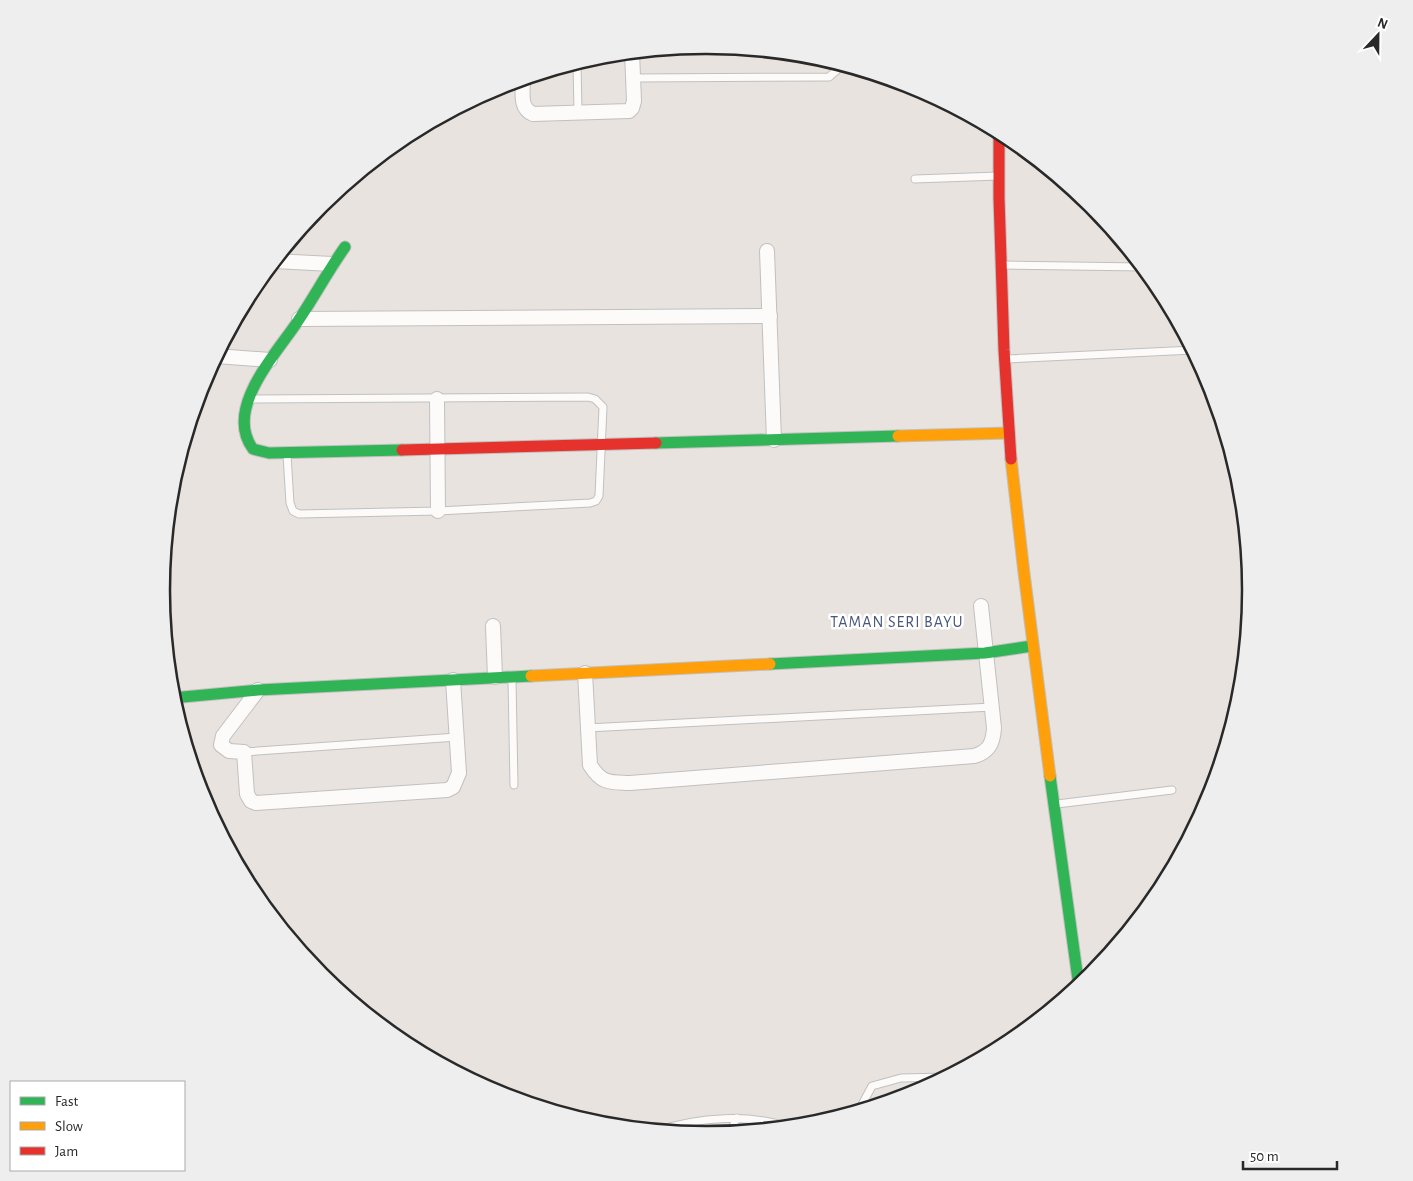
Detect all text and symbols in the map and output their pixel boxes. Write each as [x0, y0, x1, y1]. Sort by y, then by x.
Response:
north arrow [1353, 10, 1403, 60]
text: N [1375, 16, 1390, 32]
district label: TAMAN SERI BAYU [830, 614, 964, 630]
legend [10, 1081, 185, 1171]
text: Fast [55, 1094, 79, 1109]
text: Slow [55, 1119, 83, 1134]
scale bar [1243, 1138, 1337, 1170]
text: Jam [55, 1144, 78, 1159]
text: 50 m [1250, 1149, 1279, 1164]

